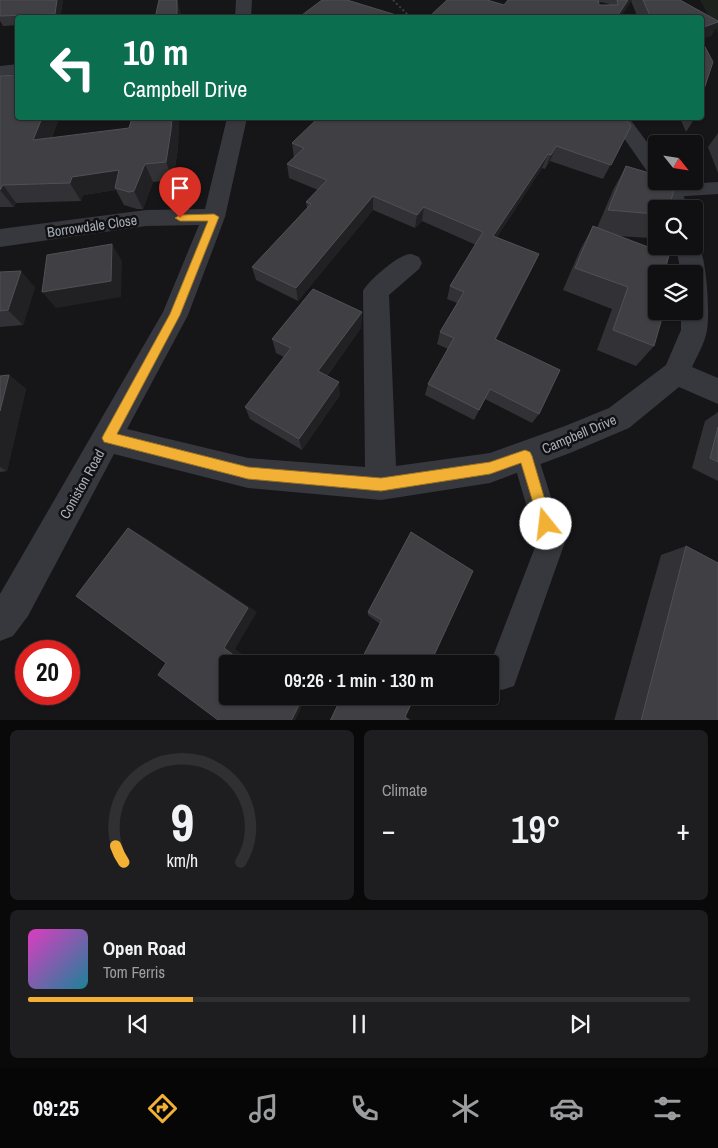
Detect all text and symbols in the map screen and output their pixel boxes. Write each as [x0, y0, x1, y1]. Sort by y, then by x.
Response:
text: 10 m [123, 29, 188, 76]
icon: left [40, 35, 105, 100]
text: Campbell Drive [123, 74, 247, 104]
north arrow [648, 135, 702, 190]
map controls [648, 135, 703, 320]
pin [159, 167, 201, 218]
icon: arrive [166, 174, 194, 202]
button: search [648, 200, 703, 255]
street label: Borrowdale Close [46, 211, 138, 241]
button: layers [648, 265, 703, 320]
street label: Campbell Drive [539, 410, 619, 458]
street label: Coniston Road [56, 446, 108, 522]
position arrow [519, 497, 571, 549]
speed limit sign: 20 [15, 640, 80, 705]
text: 09:26 · 1 min · 130 m [284, 667, 434, 693]
text: Climate [382, 779, 427, 801]
text: 9 [170, 787, 194, 857]
text: 19° [511, 804, 561, 855]
text: − [382, 811, 395, 849]
text: + [677, 811, 690, 849]
text: km/h [166, 849, 198, 873]
text: Open Road [103, 935, 186, 961]
text: Tom Ferris [103, 961, 165, 983]
icon: previous [124, 1010, 152, 1038]
icon: pause [345, 1010, 373, 1038]
icon: next [566, 1010, 594, 1038]
icon: directions [145, 1091, 180, 1126]
icon: music [246, 1091, 281, 1126]
icon: phone [347, 1091, 382, 1126]
icon: climate [448, 1091, 483, 1126]
icon: car [549, 1091, 584, 1126]
icon: filters [650, 1091, 685, 1126]
text: 09:25 [33, 1093, 79, 1123]

